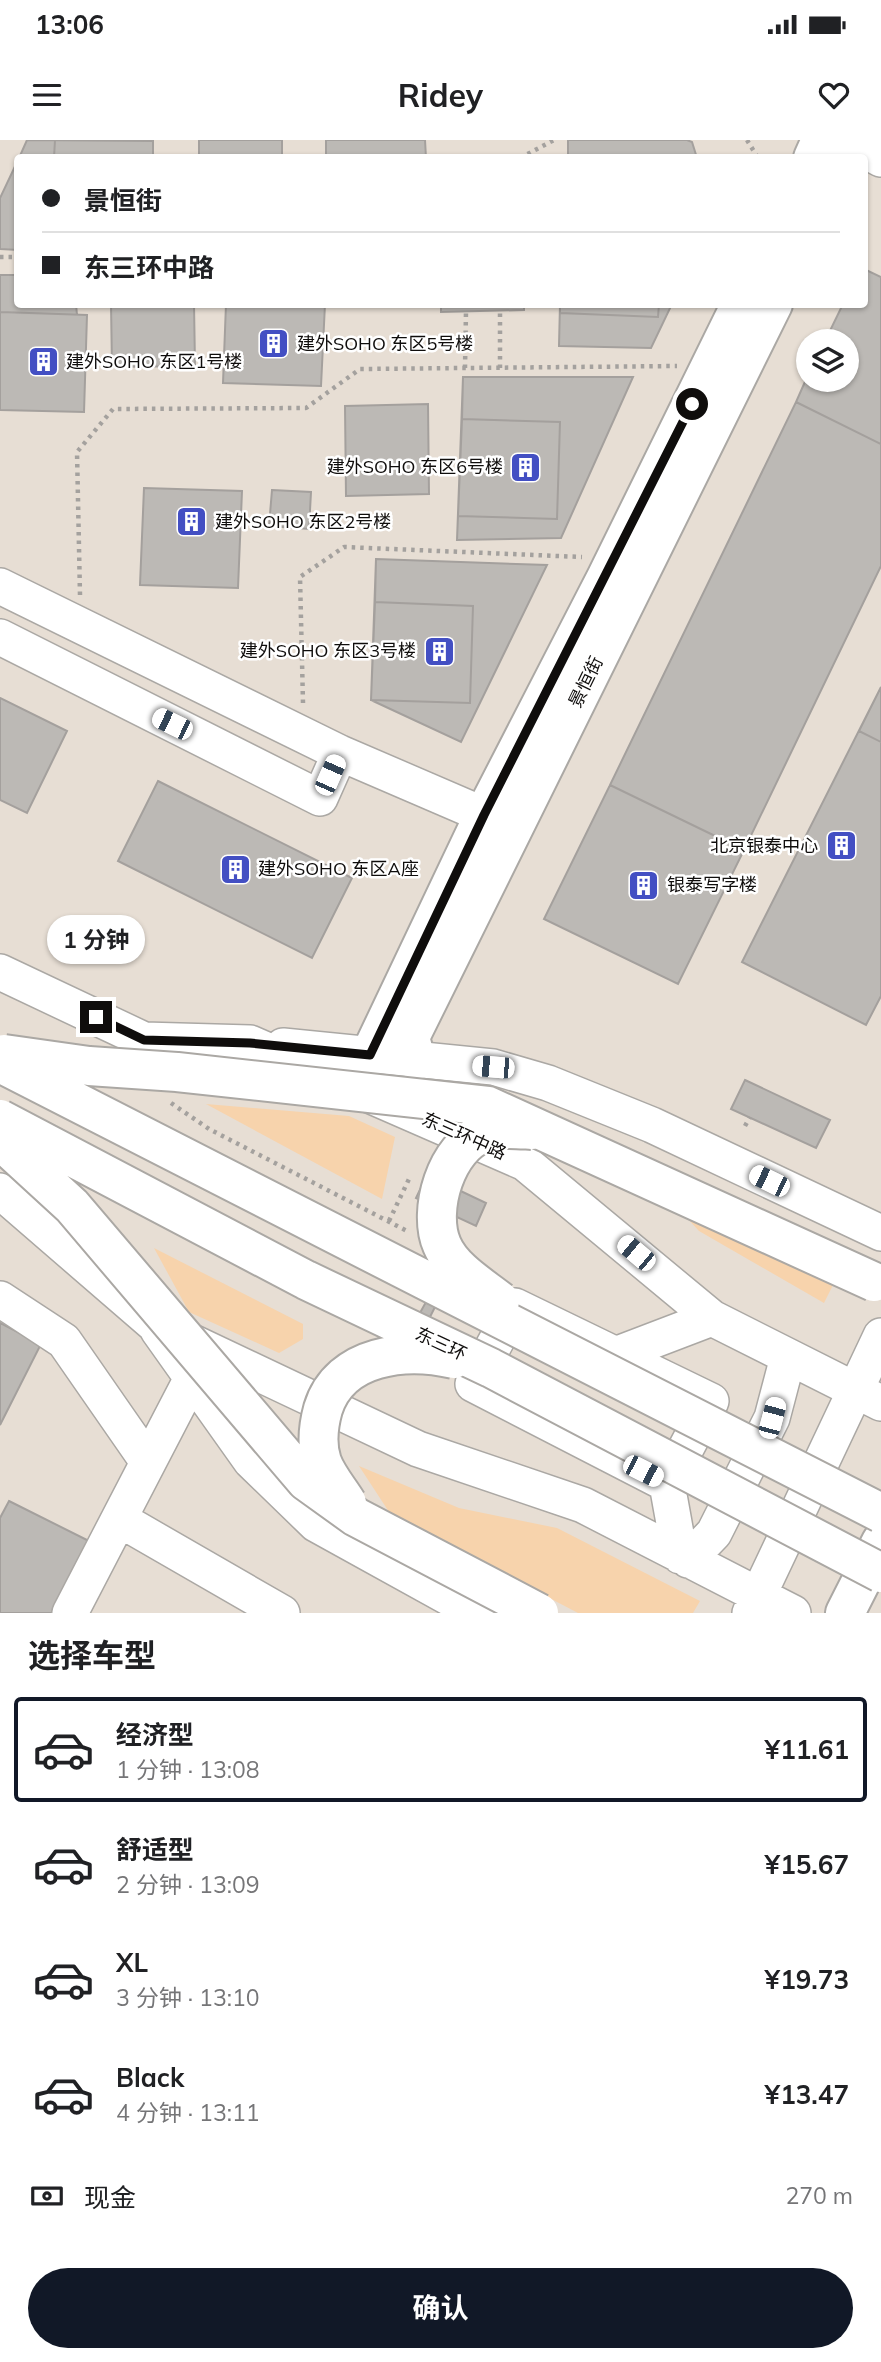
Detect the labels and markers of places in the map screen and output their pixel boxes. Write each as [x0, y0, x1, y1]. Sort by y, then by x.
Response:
building icon: 建外SOHO 东区5号楼 [257, 327, 291, 361]
place label: 建外SOHO 东区5号楼 [297, 332, 473, 355]
building icon: 建外SOHO 东区1号楼 [26, 345, 60, 379]
place label: 建外SOHO 东区1号楼 [66, 350, 242, 373]
building icon: 建外SOHO 东区6号楼 [509, 450, 543, 484]
place label: 建外SOHO 东区6号楼 [327, 455, 503, 478]
building icon: 建外SOHO 东区2号楼 [175, 505, 209, 539]
place label: 建外SOHO 东区2号楼 [215, 510, 391, 533]
building icon: 建外SOHO 东区3号楼 [422, 634, 456, 668]
place label: 建外SOHO 东区3号楼 [240, 639, 416, 662]
building icon: 北京银泰中心 [824, 829, 858, 863]
place label: 北京银泰中心 [710, 834, 818, 857]
building icon: 建外SOHO 东区A座 [218, 852, 252, 886]
place label: 建外SOHO 东区A座 [258, 857, 419, 880]
building icon: 银泰写字楼 [627, 868, 661, 902]
place label: 银泰写字楼 [667, 873, 757, 896]

